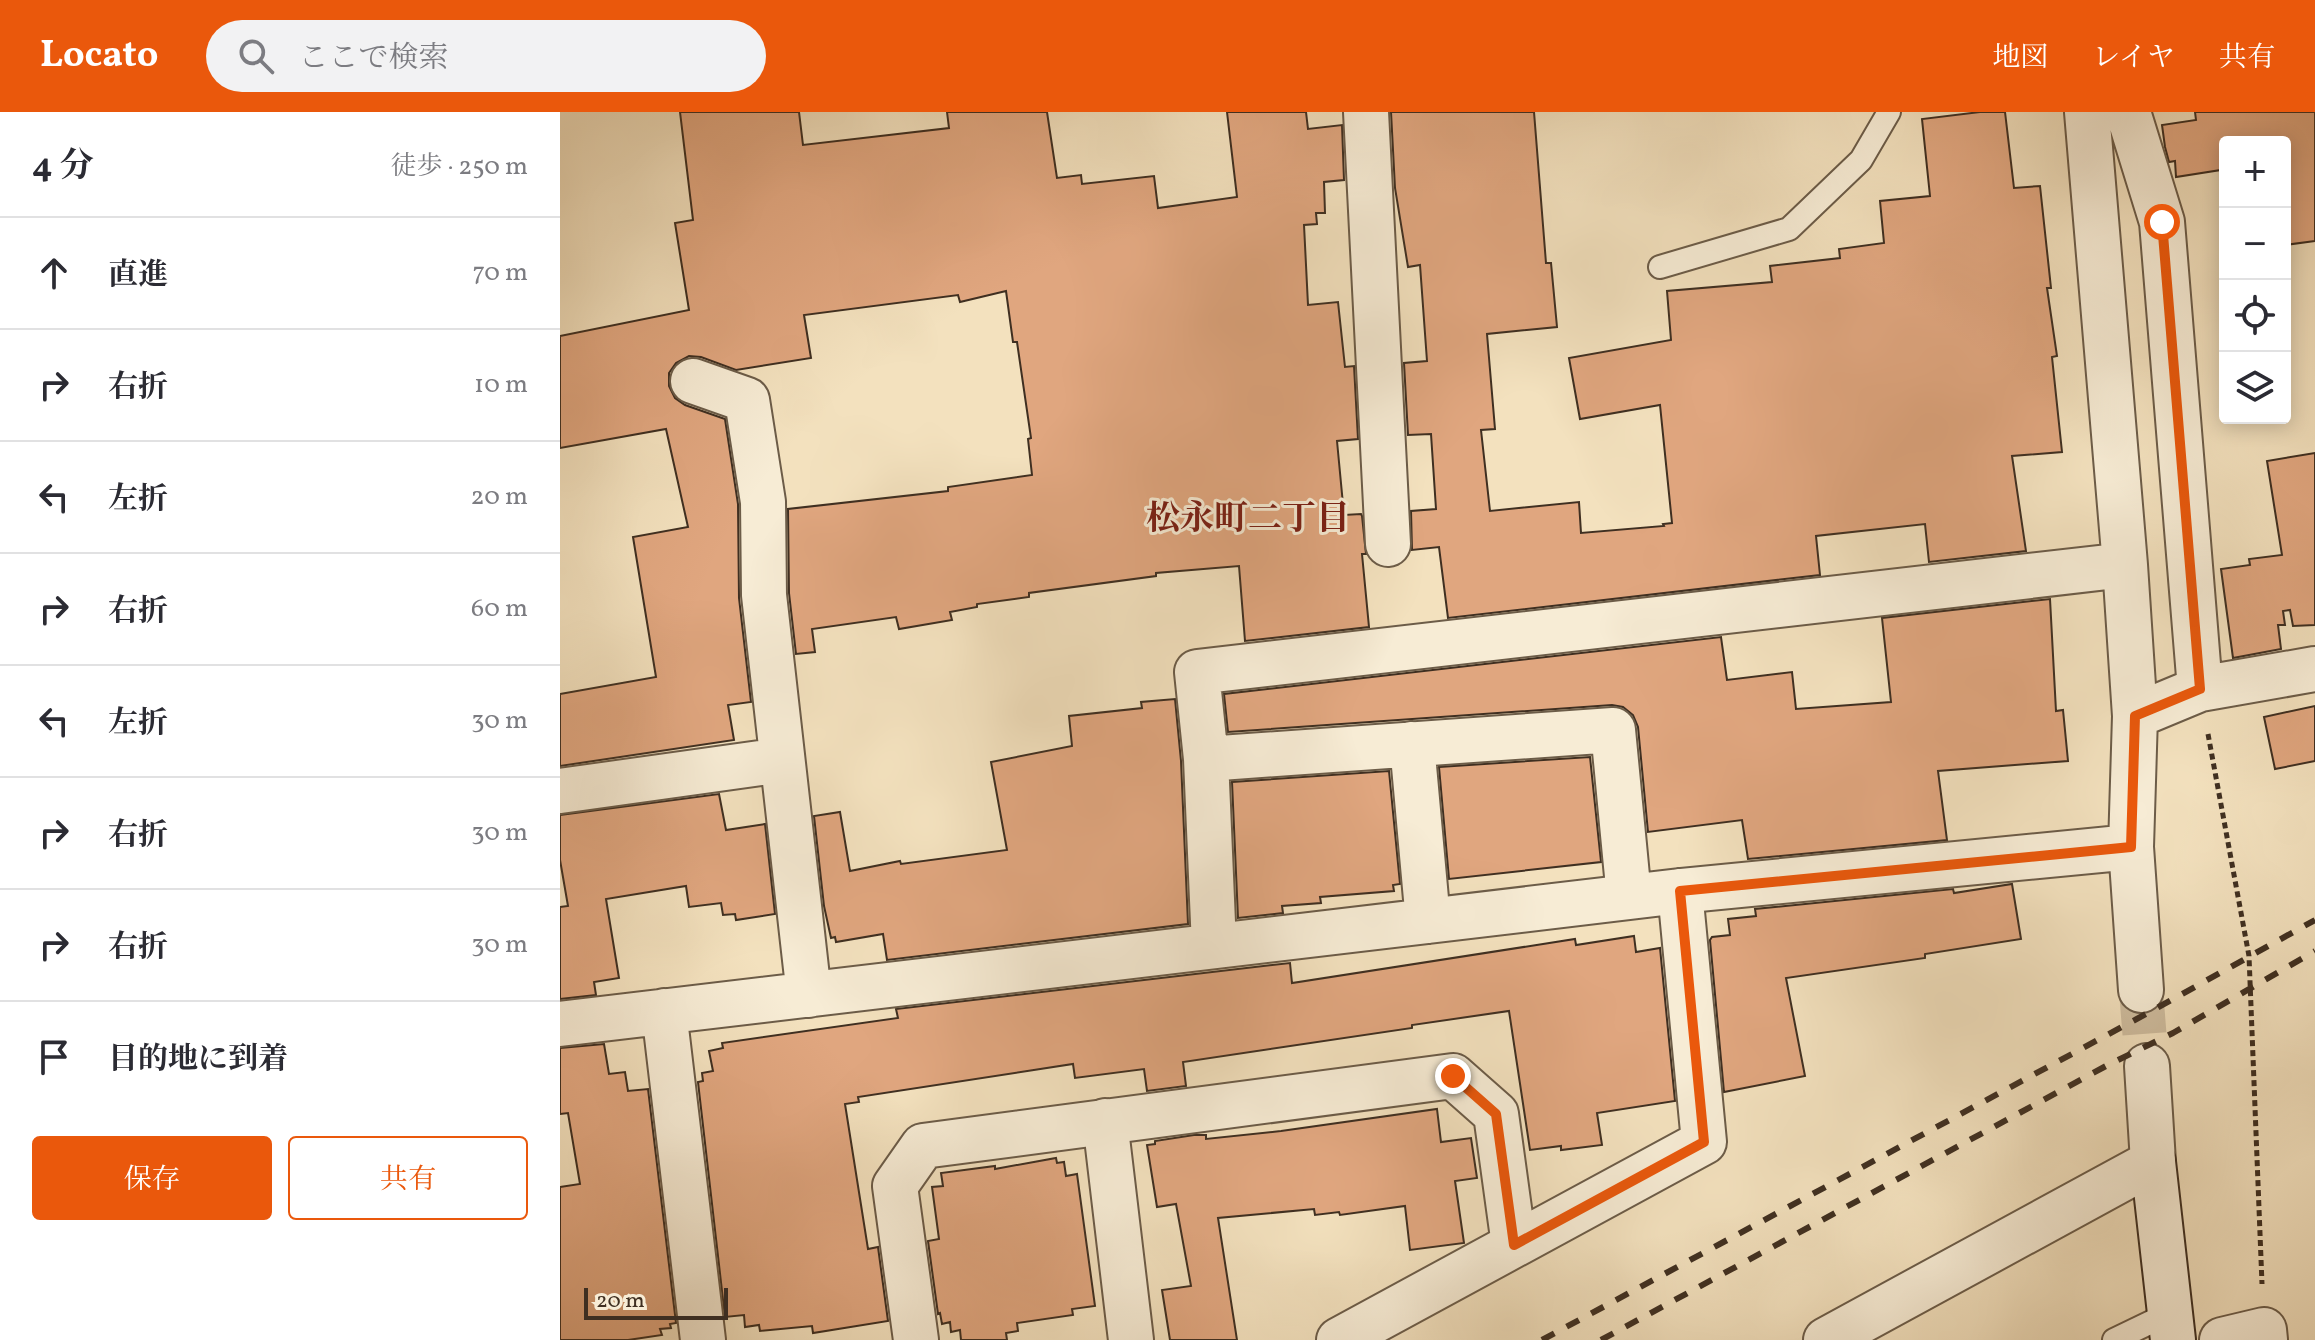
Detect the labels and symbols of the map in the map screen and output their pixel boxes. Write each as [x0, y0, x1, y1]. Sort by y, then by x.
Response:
route start [2144, 204, 2180, 240]
district label: 松永町二丁目 [1146, 497, 1350, 544]
route end [1435, 1058, 1471, 1094]
scale bar [584, 1284, 728, 1320]

